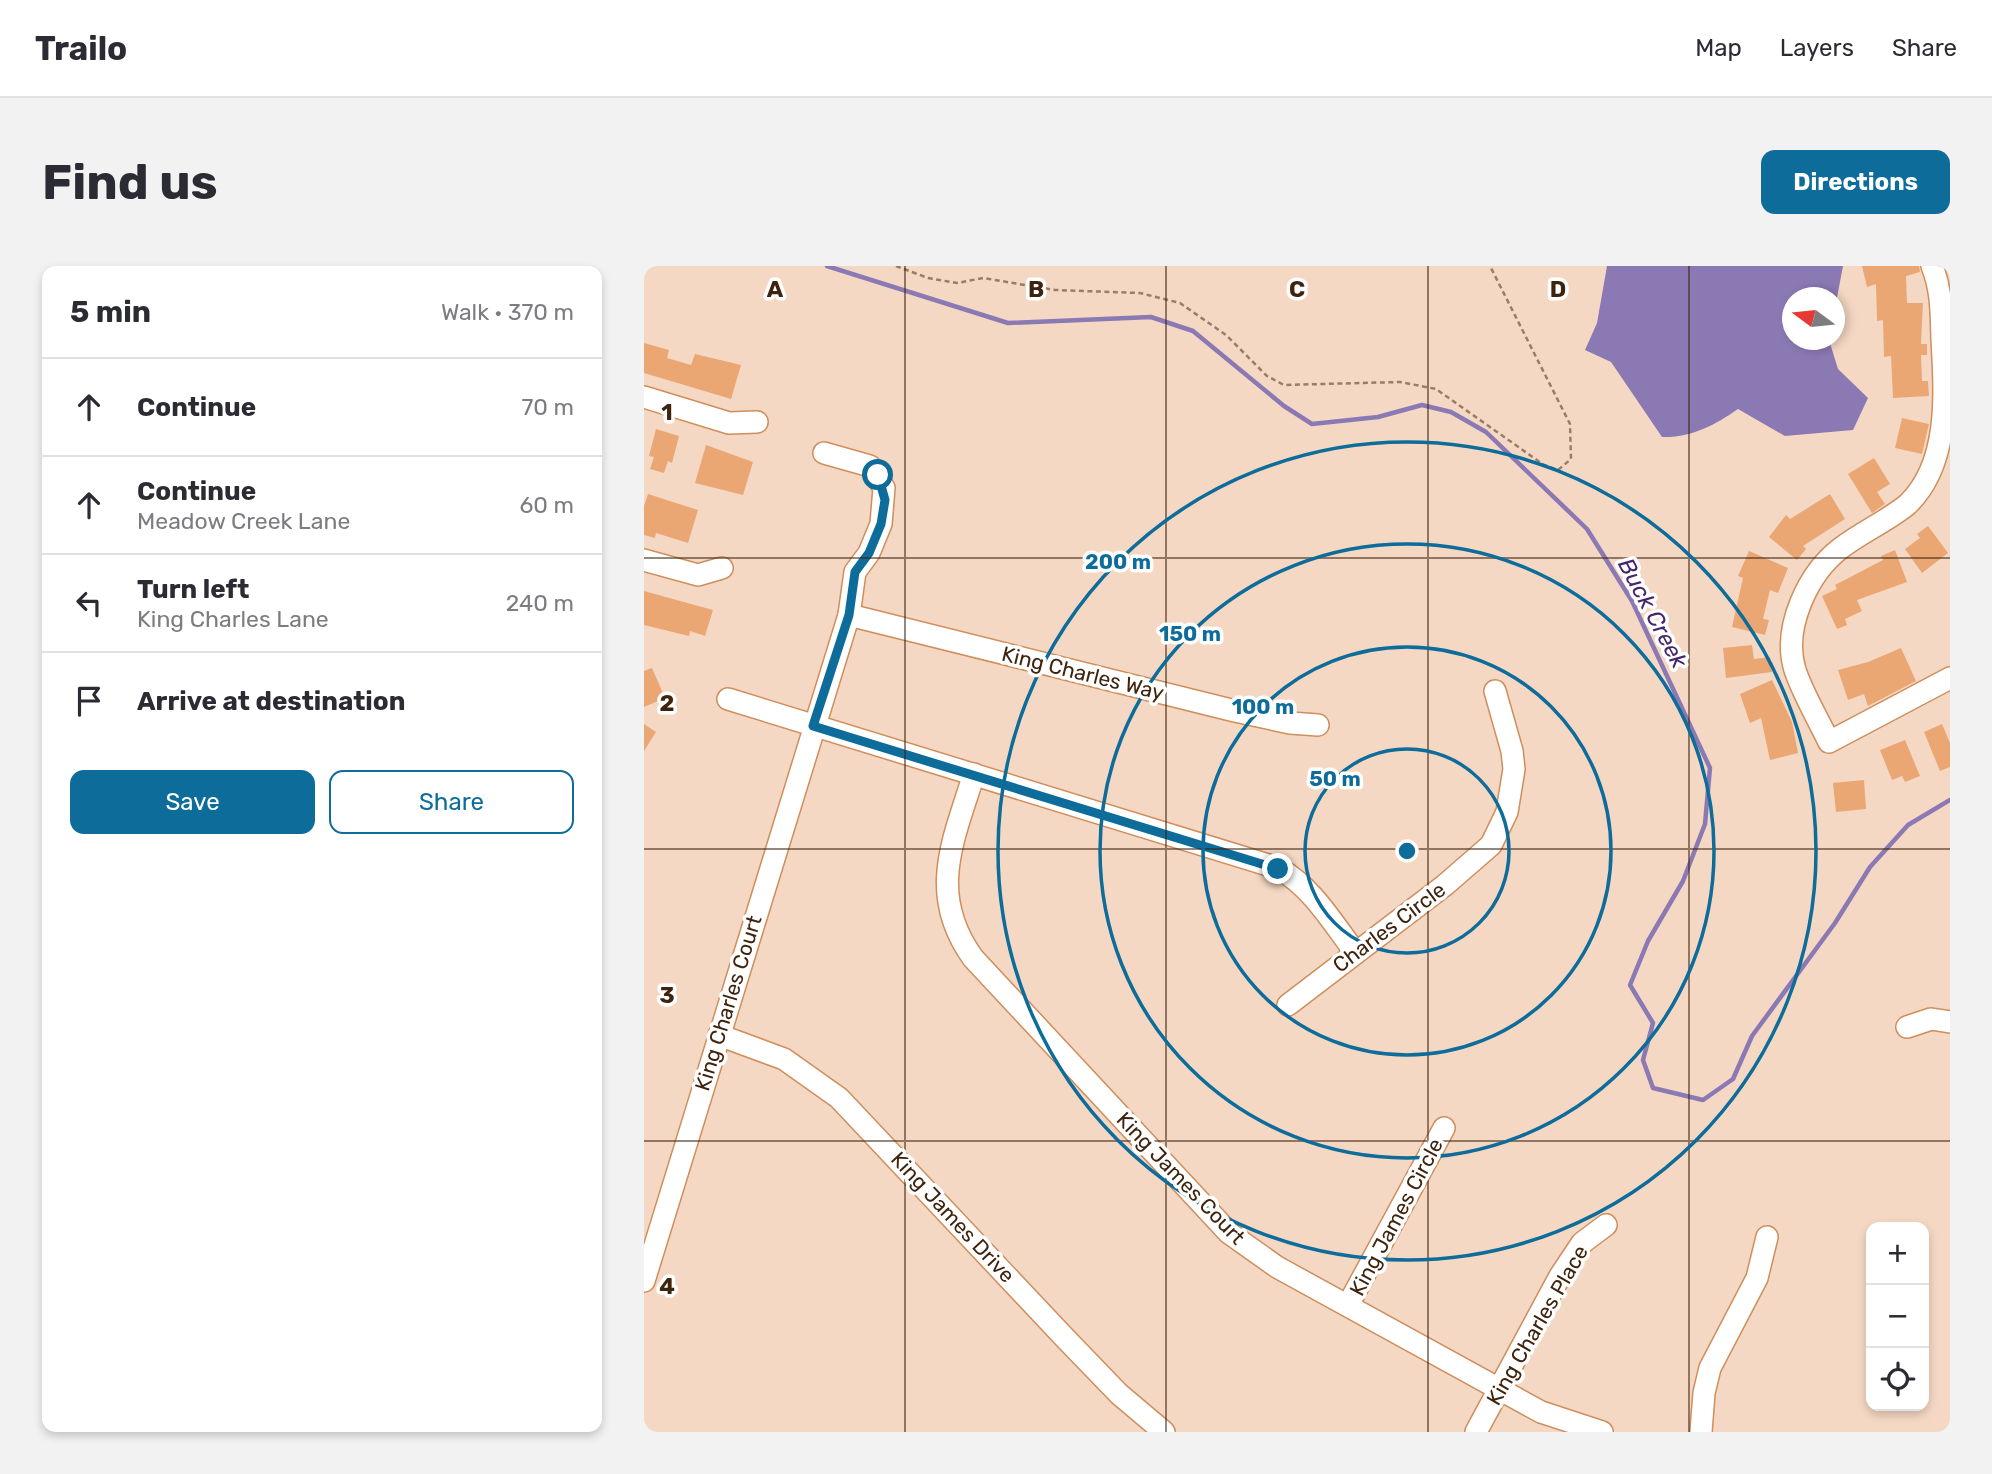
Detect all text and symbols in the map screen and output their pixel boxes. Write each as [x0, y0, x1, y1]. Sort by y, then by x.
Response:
text: Trailo [35, 29, 127, 68]
text: Map [1695, 34, 1742, 62]
text: Layers [1780, 34, 1854, 62]
text: Share [1892, 34, 1957, 62]
button: Directions [1761, 150, 1950, 214]
text: Find us [42, 153, 218, 211]
text: A [767, 275, 784, 303]
text: B [1028, 275, 1044, 303]
text: C [1289, 275, 1305, 303]
text: D [1550, 275, 1566, 303]
north arrow [1782, 287, 1845, 350]
text: 5 min [70, 294, 151, 330]
text: Walk · 370 m [441, 298, 574, 326]
icon: ahead [70, 388, 108, 426]
text: Continue [137, 392, 256, 423]
text: 70 m [522, 393, 574, 421]
text: 1 [661, 398, 673, 426]
route start [862, 459, 893, 490]
text: Continue [137, 476, 256, 507]
icon: ahead [70, 486, 108, 524]
text: 60 m [519, 491, 574, 519]
text: Meadow Creek Lane [137, 507, 350, 535]
text: 200 m [1085, 549, 1151, 574]
water label: Buck Creek [1612, 553, 1694, 674]
text: Turn left [137, 574, 249, 605]
icon: left [70, 584, 108, 622]
text: 240 m [506, 589, 574, 617]
text: King Charles Lane [137, 605, 329, 633]
text: 150 m [1159, 621, 1221, 646]
street label: King Charles Way [999, 641, 1167, 705]
icon: arrive [70, 682, 108, 720]
text: Arrive at destination [137, 686, 405, 717]
text: 2 [660, 689, 674, 717]
text: 100 m [1232, 694, 1294, 719]
text: 50 m [1309, 766, 1361, 791]
button: Save [70, 770, 315, 834]
button: Share [329, 770, 574, 834]
centre of rings [1395, 839, 1419, 863]
route end [1262, 853, 1293, 884]
street label: Charles Circle [1328, 877, 1450, 977]
street label: King Charles Court [689, 912, 767, 1094]
text: 3 [659, 981, 675, 1009]
street label: King James Court [1112, 1107, 1250, 1249]
street label: King James Circle [1344, 1134, 1448, 1300]
street label: King James Drive [886, 1146, 1020, 1288]
map controls [1866, 1222, 1929, 1411]
button: + [1866, 1222, 1929, 1285]
street label: King Charles Place [1481, 1240, 1593, 1410]
text: 4 [659, 1272, 675, 1300]
button: − [1866, 1285, 1929, 1348]
button: locate [1866, 1348, 1929, 1411]

